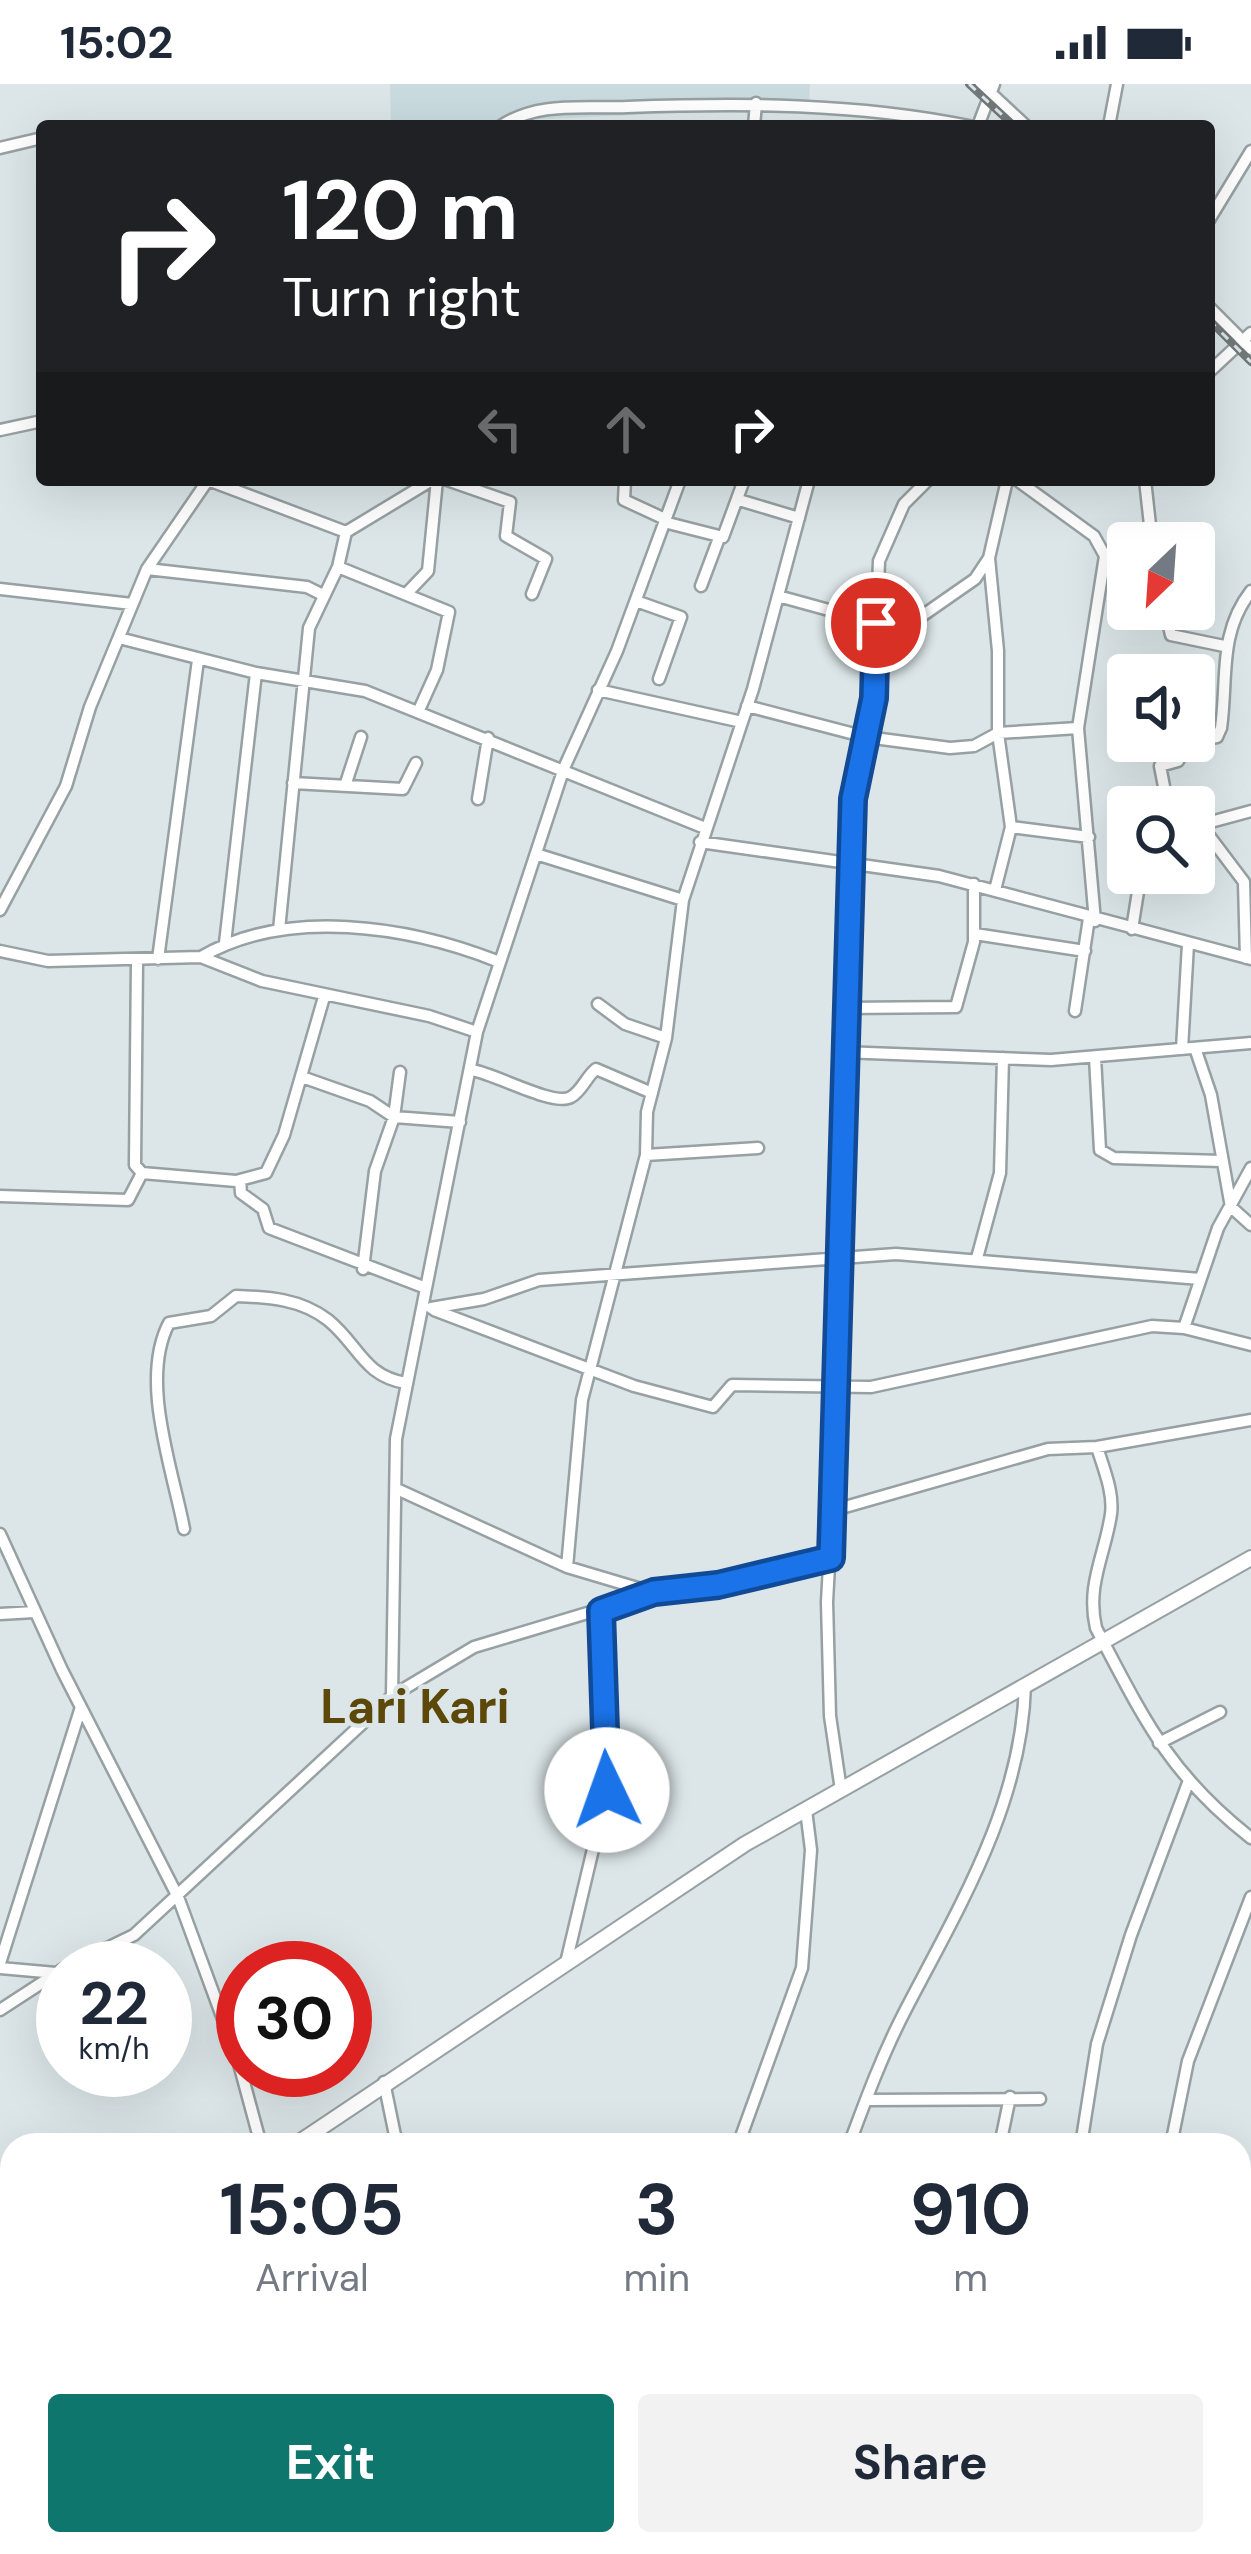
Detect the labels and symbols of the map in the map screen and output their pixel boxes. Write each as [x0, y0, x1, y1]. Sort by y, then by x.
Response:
north arrow [1107, 522, 1215, 630]
pin [825, 572, 927, 674]
district label: Lari Kari [320, 1675, 510, 1738]
position arrow [544, 1727, 670, 1853]
speed limit sign: 30 [216, 1941, 372, 2097]

